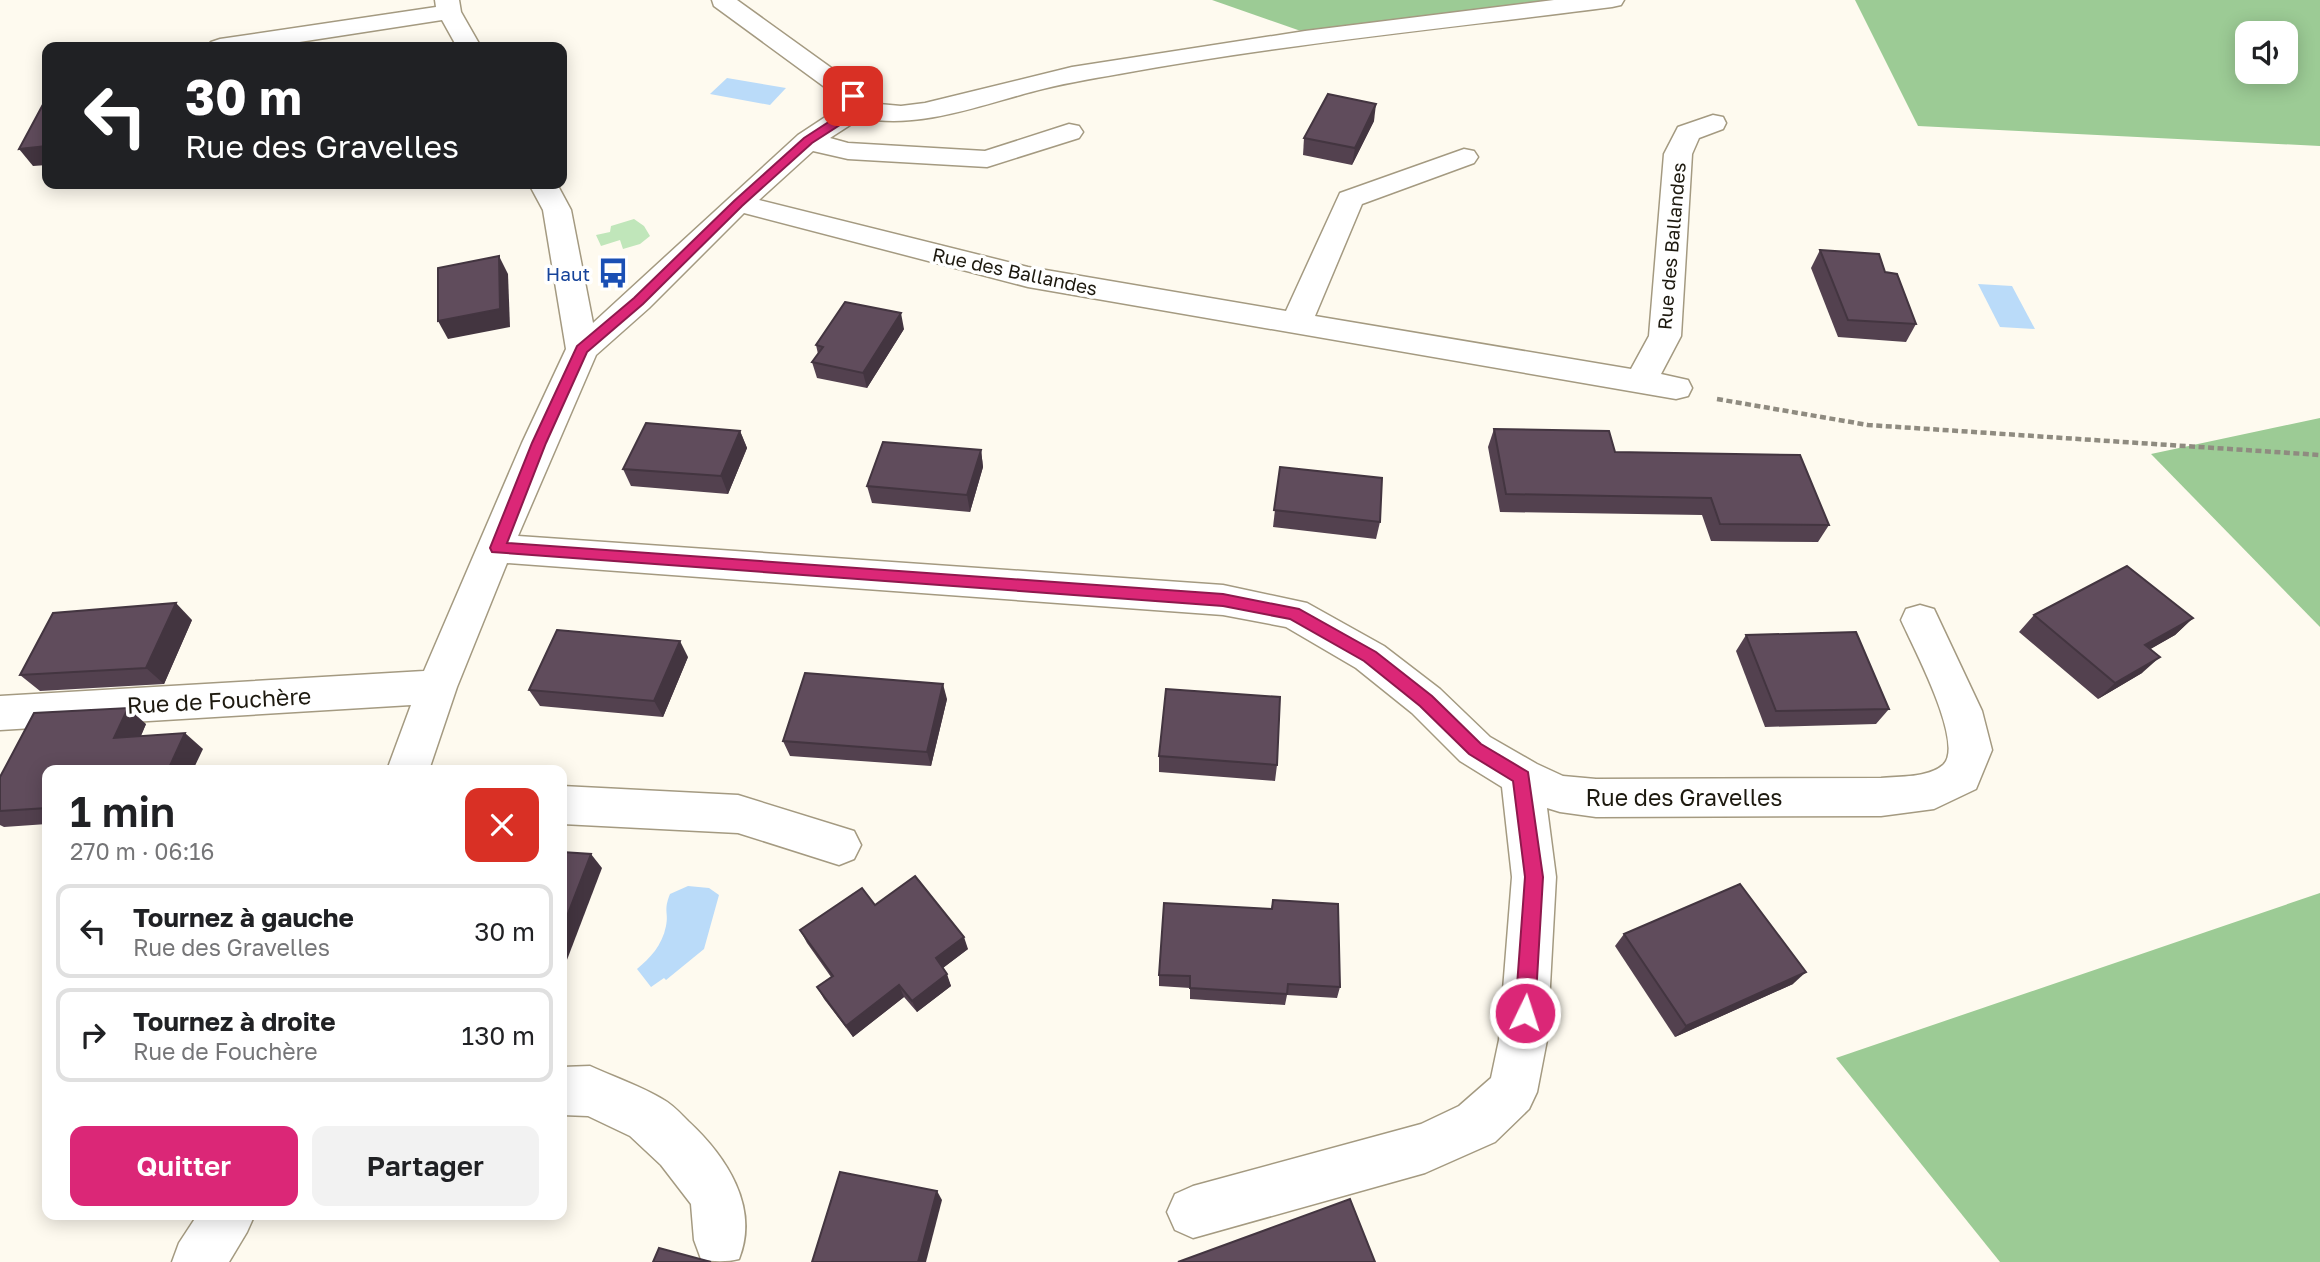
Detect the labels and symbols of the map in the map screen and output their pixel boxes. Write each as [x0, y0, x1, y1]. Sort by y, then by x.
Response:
pin [823, 66, 883, 126]
street label: Rue des Ballandes [1652, 161, 1690, 331]
street label: Rue des Ballandes [930, 242, 1100, 300]
bus stop icon: Haut [596, 256, 630, 290]
place label: Haut [546, 262, 590, 285]
street label: Rue de Fouchère [126, 681, 312, 719]
street label: Rue des Gravelles [1586, 783, 1782, 811]
position arrow [1488, 976, 1562, 1050]

